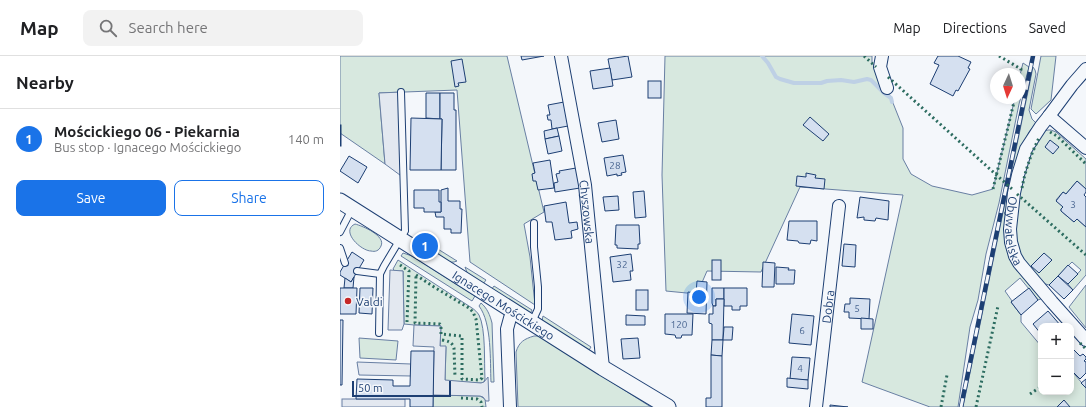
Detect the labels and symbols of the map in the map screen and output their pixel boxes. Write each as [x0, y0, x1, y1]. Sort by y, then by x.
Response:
north arrow [990, 68, 1026, 104]
house number: 28 [609, 160, 621, 171]
street label: Chyszowska [578, 179, 597, 244]
street label: Obywatelska [1003, 196, 1025, 267]
house number: 3 [1070, 199, 1076, 210]
pin: 1 [412, 231, 438, 261]
house number: 32 [616, 259, 628, 270]
street label: Ignacego Mościckiego [450, 268, 557, 342]
your location [689, 287, 709, 307]
street label: Dobra [819, 289, 836, 324]
place label: Valdi [356, 295, 383, 308]
marker: Valdi [343, 296, 353, 306]
house number: 5 [854, 303, 860, 314]
house number: 120 [671, 319, 688, 330]
house number: 6 [799, 325, 805, 336]
house number: 4 [797, 363, 803, 374]
scale bar [352, 379, 451, 398]

